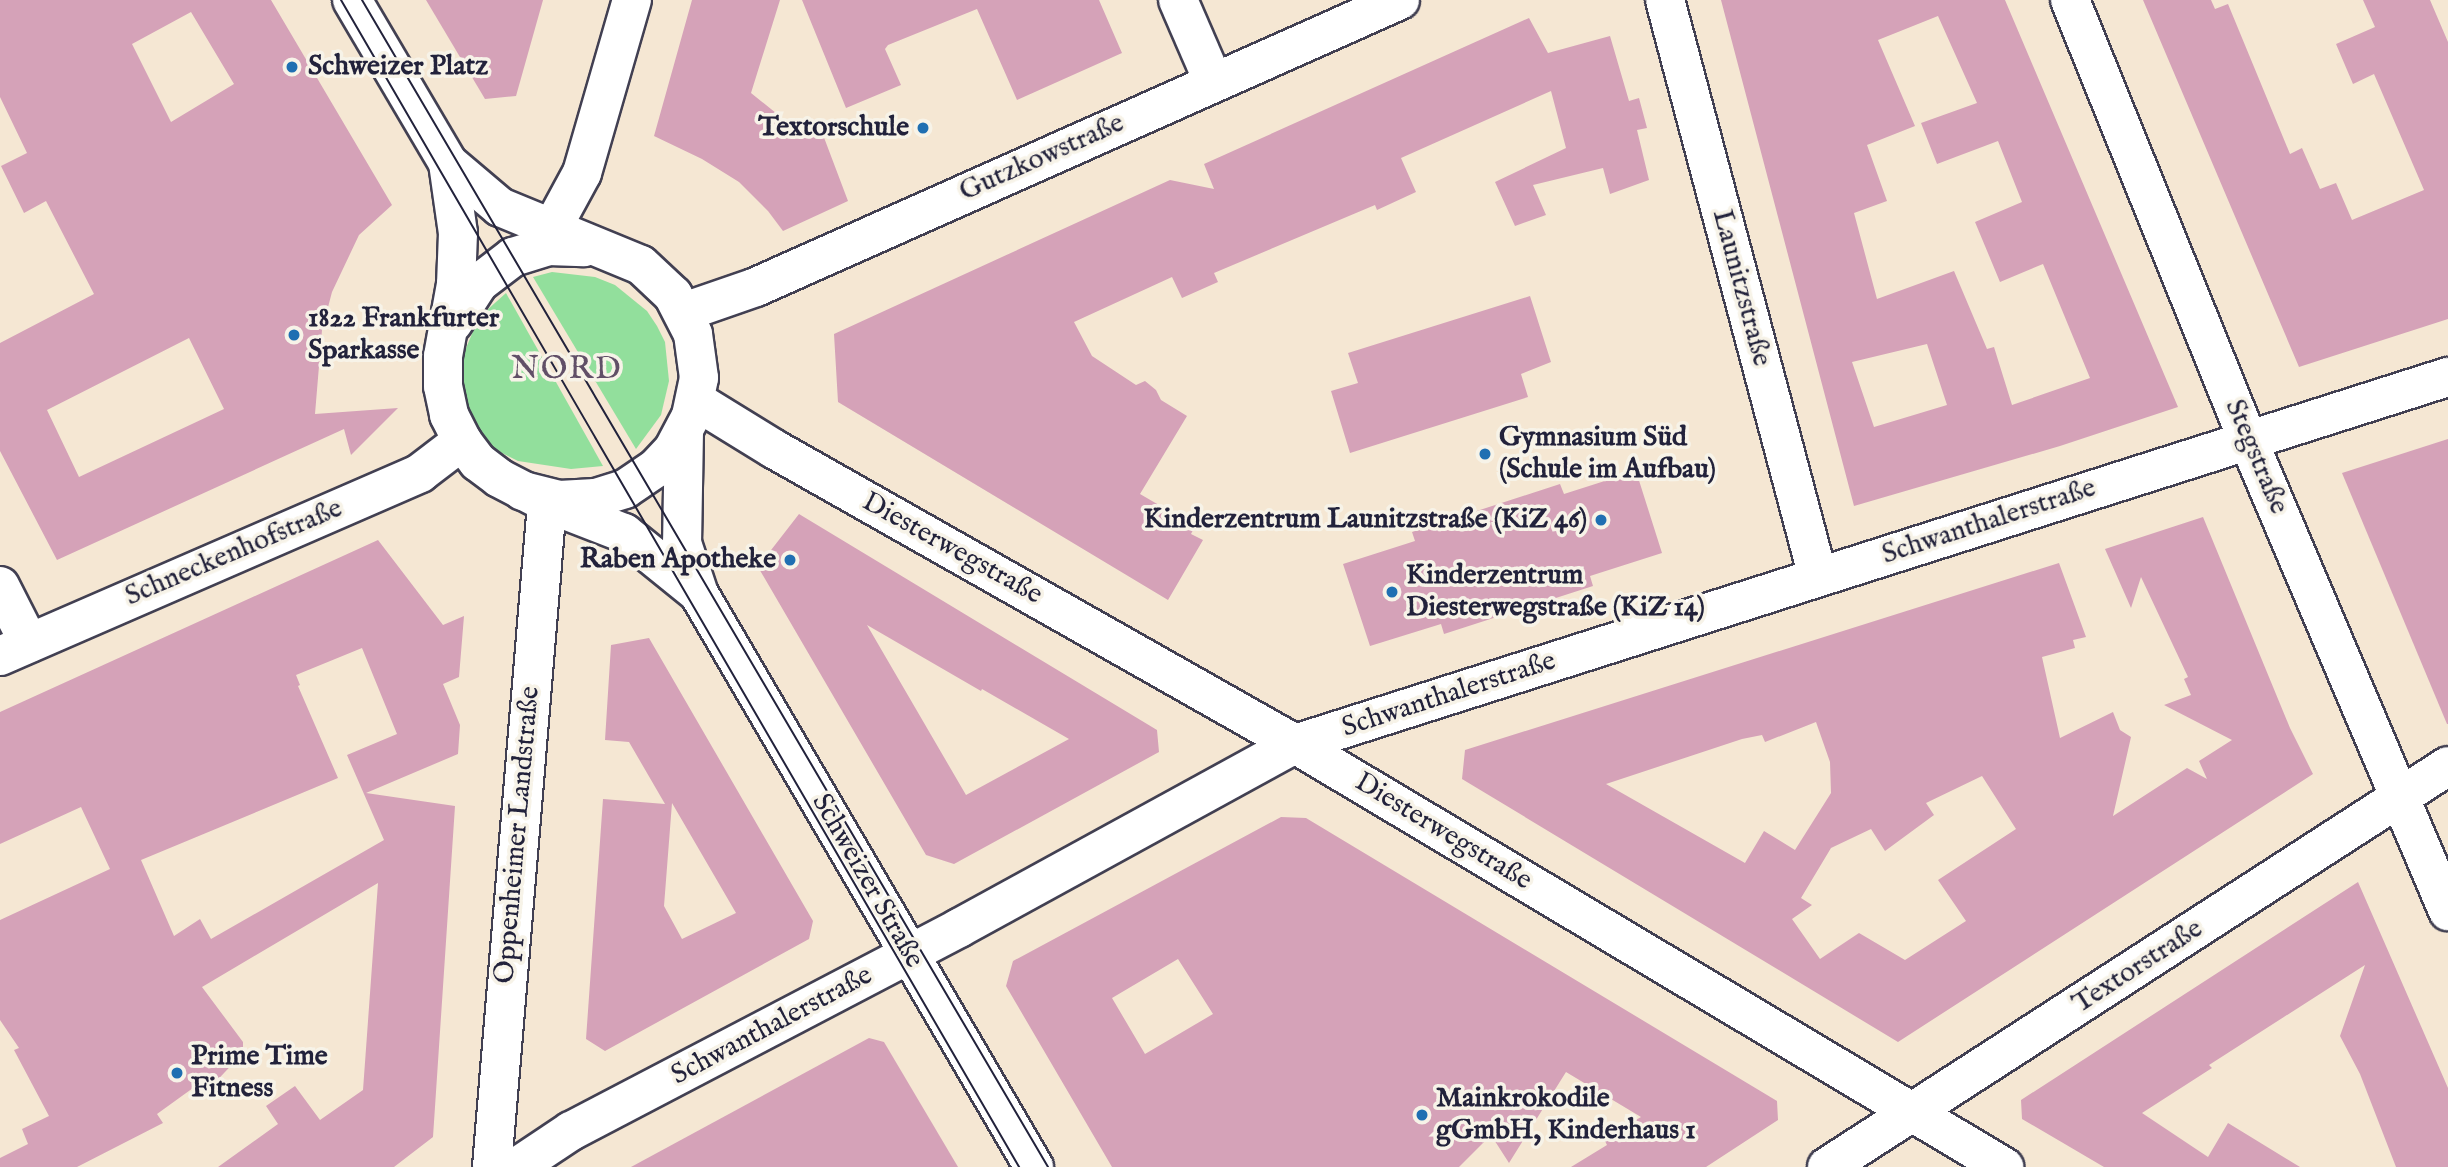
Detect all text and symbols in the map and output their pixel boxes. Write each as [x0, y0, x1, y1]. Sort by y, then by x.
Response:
place label: Schweizer Platz [308, 50, 488, 84]
marker: Schweizer Platz [282, 57, 302, 77]
street label: Gutzkowstraße [955, 107, 1129, 209]
place label: Textorschule [758, 111, 909, 145]
marker: Textorschule [915, 120, 931, 136]
street label: Launitzstraße [1704, 206, 1778, 370]
place label: 1822 Frankfurter Sparkasse [308, 302, 499, 368]
marker: 1822 Frankfurter Sparkasse [286, 327, 302, 343]
district label: NORD [512, 351, 622, 389]
street label: Stegstraße [2217, 395, 2295, 519]
place label: Gymnasium Süd (Schule im Aufbau) [1499, 421, 1716, 487]
marker: Gymnasium Süd (Schule im Aufbau) [1477, 446, 1493, 462]
street label: Schwanthalerstraße [1878, 472, 2100, 572]
street label: Diesterwegstraße [856, 486, 1048, 612]
street label: Schneckenhofstraße [120, 492, 348, 614]
place label: Kinderzentrum Launitzstraße (KiZ 46) [1143, 503, 1587, 537]
marker: Kinderzentrum Launitzstraße (KiZ 46) [1593, 512, 1609, 528]
place label: Raben Apotheke [580, 543, 776, 577]
marker: Raben Apotheke [782, 552, 798, 568]
place label: Kinderzentrum Diesterwegstraße (KiZ 14) [1406, 559, 1705, 625]
marker: Kinderzentrum Diesterwegstraße (KiZ 14) [1384, 584, 1400, 600]
street label: Schwanthalerstraße [1338, 645, 1560, 745]
street label: Oppenheimer Landstraße [488, 685, 548, 985]
street label: Diesterwegstraße [1348, 766, 1538, 898]
street label: Schweizer Straße [804, 788, 930, 974]
street label: Textorstraße [2067, 912, 2209, 1022]
street label: Schwanthalerstraße [666, 959, 878, 1093]
place label: Prime Time Fitness [191, 1040, 328, 1106]
marker: Prime Time Fitness [169, 1065, 185, 1081]
place label: Mainkrokodile gGmbH, Kinderhaus 1 [1436, 1082, 1696, 1148]
marker: Mainkrokodile gGmbH, Kinderhaus 1 [1414, 1107, 1430, 1123]

